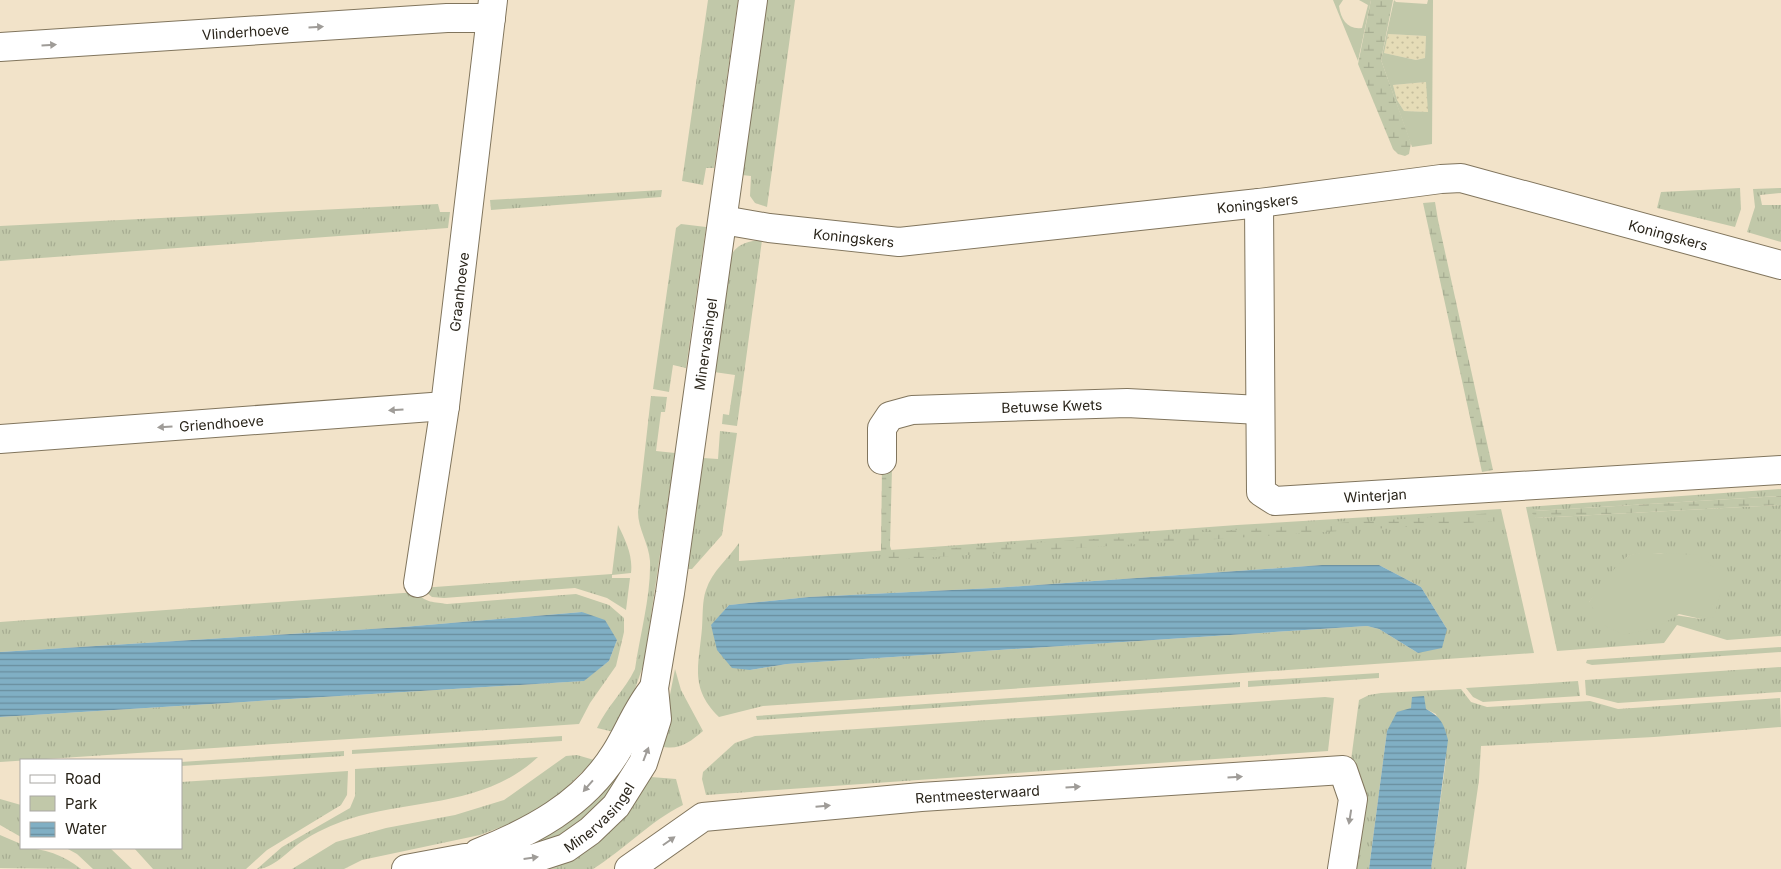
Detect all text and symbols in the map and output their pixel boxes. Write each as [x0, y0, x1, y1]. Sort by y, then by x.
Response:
street label: Vlinderhoeve [201, 20, 290, 42]
one-way arrow [308, 23, 324, 31]
one-way arrow [41, 41, 57, 49]
street label: Koningskers [1216, 189, 1299, 216]
street label: Koningskers [1627, 215, 1710, 253]
street label: Koningskers [812, 224, 895, 250]
street label: Graanhoeve [445, 251, 472, 333]
street label: Minervasingel [690, 297, 720, 391]
street label: Betuwse Kwets [1001, 395, 1102, 416]
one-way arrow [388, 406, 404, 414]
street label: Griendhoeve [179, 411, 264, 434]
one-way arrow [156, 423, 172, 431]
street label: Winterjan [1343, 484, 1407, 505]
one-way arrow [642, 746, 650, 761]
legend [20, 759, 182, 849]
text: Road [65, 769, 101, 788]
one-way arrow [1227, 772, 1243, 780]
street label: Minervasingel [560, 779, 637, 856]
one-way arrow [583, 780, 594, 792]
street label: Rentmeesterwaard [915, 781, 1040, 806]
one-way arrow [1065, 783, 1081, 791]
text: Park [65, 794, 98, 813]
one-way arrow [816, 802, 832, 810]
one-way arrow [1345, 809, 1353, 825]
text: Water [65, 819, 107, 838]
one-way arrow [662, 836, 676, 846]
one-way arrow [523, 854, 539, 862]

